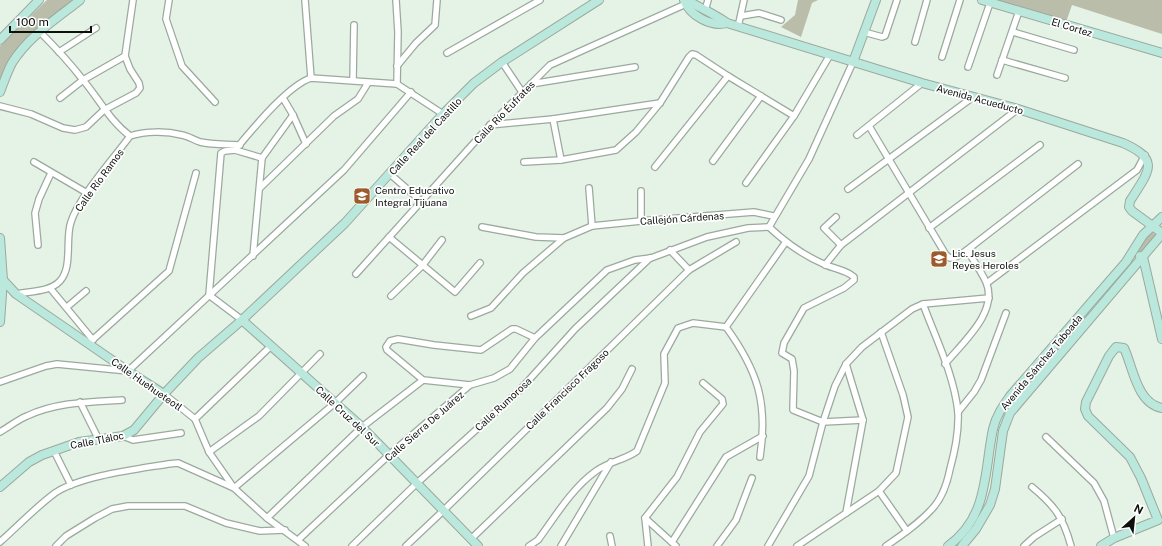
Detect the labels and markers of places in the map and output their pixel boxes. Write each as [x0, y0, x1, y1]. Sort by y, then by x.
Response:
place label: Centro Educativo Integral Tijuana [375, 184, 455, 208]
school or university icon: Centro Educativo Integral Tijuana [352, 186, 372, 206]
place label: Lic. Jesus Reyes Heroles [952, 247, 1019, 271]
school or university icon: Lic. Jesus Reyes Heroles [929, 249, 949, 269]

